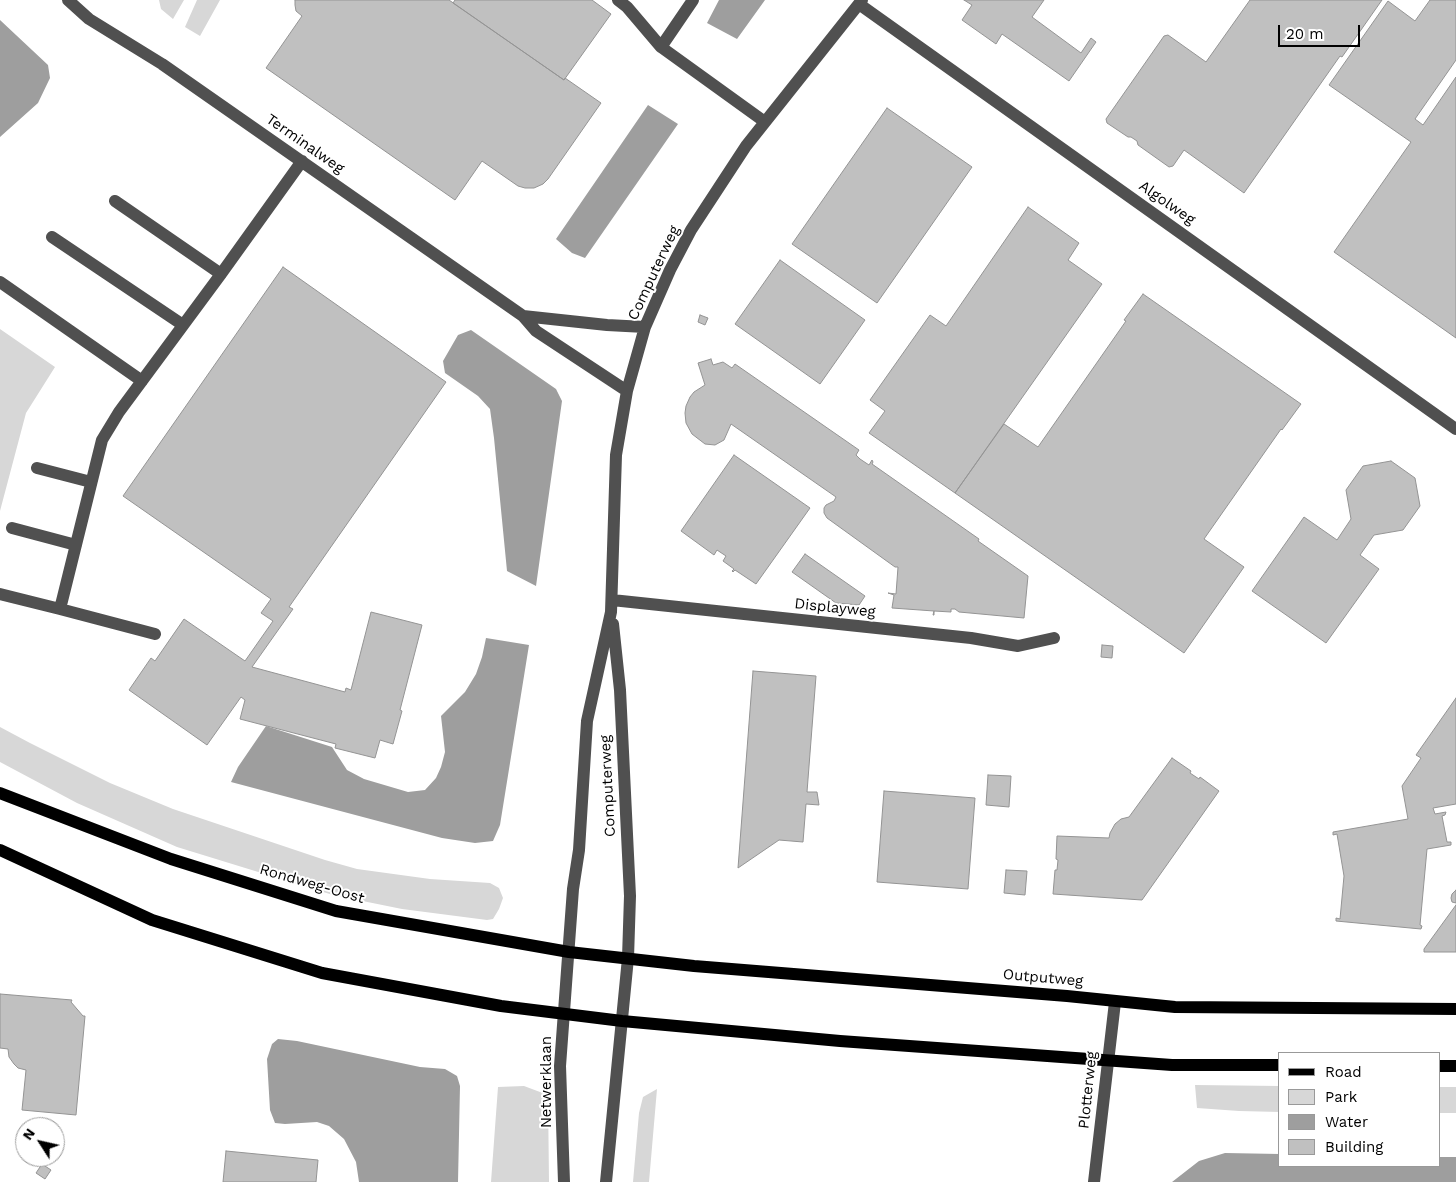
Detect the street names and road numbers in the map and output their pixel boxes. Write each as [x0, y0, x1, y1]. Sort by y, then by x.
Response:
street label: Terminalweg [262, 110, 348, 178]
street label: Algolweg [1135, 177, 1199, 229]
street label: Computerweg [624, 223, 684, 323]
street label: Displayweg [794, 595, 876, 621]
street label: Computerweg [596, 734, 620, 838]
street label: Rondweg-Oost [257, 860, 367, 908]
street label: Outputweg [1002, 966, 1084, 990]
street label: Netwerklaan [538, 1036, 556, 1128]
street label: Plotterweg [1075, 1050, 1101, 1130]

